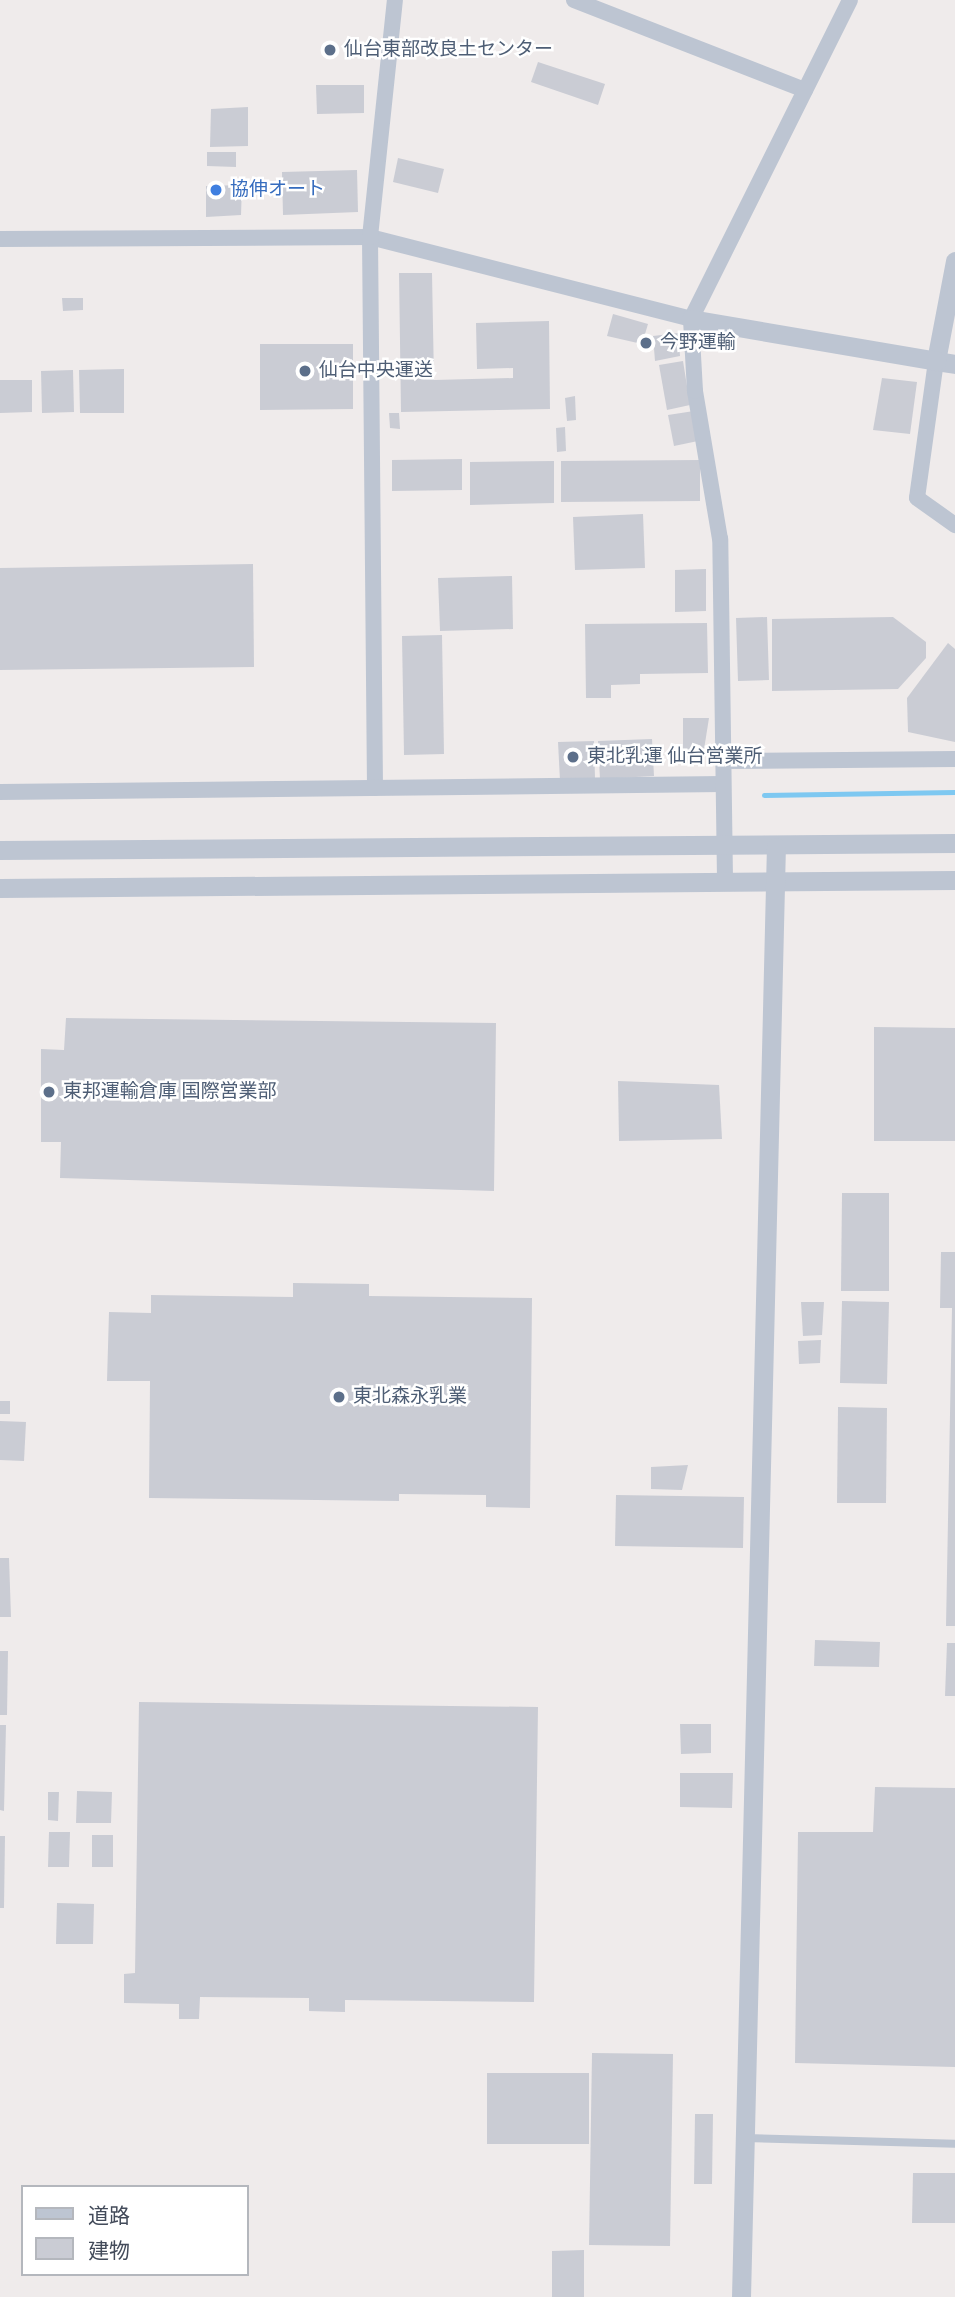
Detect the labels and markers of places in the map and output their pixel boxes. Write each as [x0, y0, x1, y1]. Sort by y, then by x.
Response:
place label: 仙台東部改良土センター [344, 39, 553, 61]
marker: 仙台東部改良土センター [322, 42, 338, 58]
place label: 協伸オート [230, 179, 325, 201]
marker: 協伸オート [208, 182, 224, 198]
place label: 今野運輸 [660, 332, 736, 354]
marker: 今野運輸 [638, 335, 654, 351]
place label: 仙台中央運送 [319, 360, 433, 382]
marker: 仙台中央運送 [297, 363, 313, 379]
place label: 東北乳運 仙台営業所 [587, 746, 763, 768]
marker: 東北乳運 仙台営業所 [565, 749, 581, 765]
place label: 東邦運輸倉庫 国際営業部 [63, 1081, 277, 1103]
marker: 東邦運輸倉庫 国際営業部 [41, 1084, 57, 1100]
place label: 東北森永乳業 [353, 1386, 467, 1408]
marker: 東北森永乳業 [331, 1389, 347, 1405]

